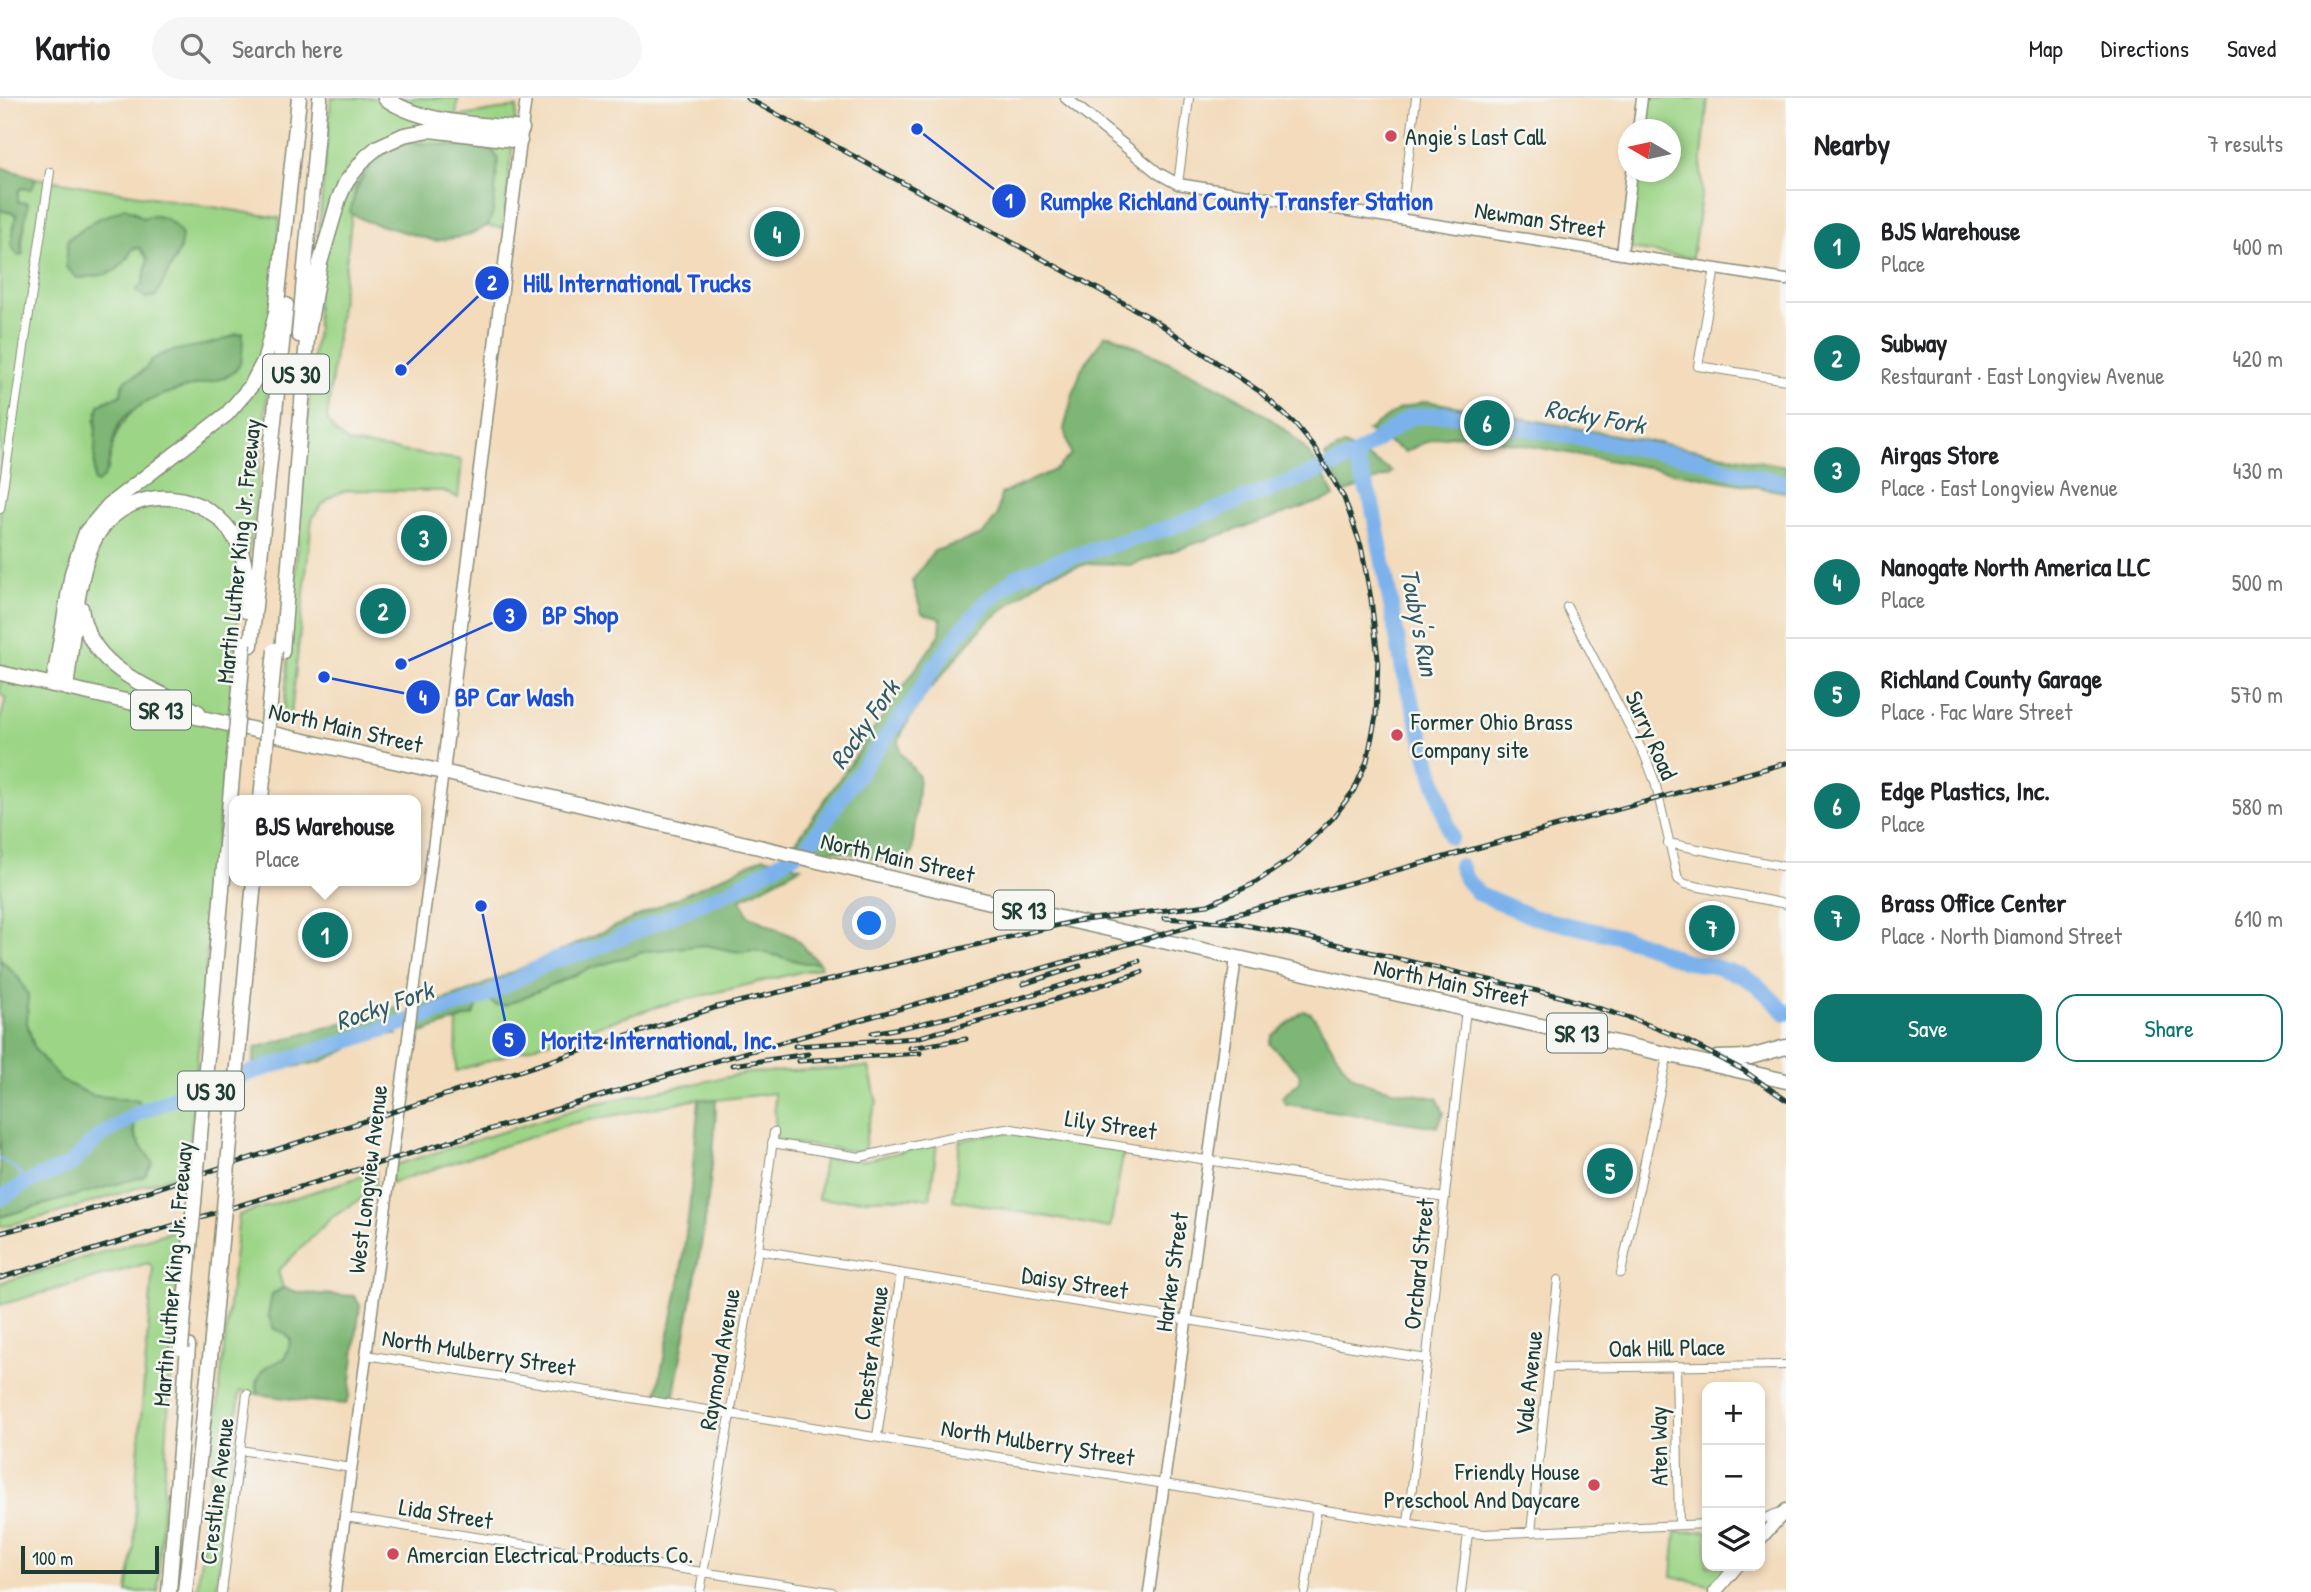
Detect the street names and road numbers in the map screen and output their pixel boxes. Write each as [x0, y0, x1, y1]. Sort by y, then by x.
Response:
street label: Newman Street [1473, 193, 1608, 245]
road number: US 30 [263, 354, 329, 394]
street label: Martin Luther King Jr. Freeway [208, 417, 268, 685]
street label: Surry Road [1618, 686, 1686, 784]
road number: SR 13 [131, 690, 191, 730]
street label: North Main Street [266, 694, 427, 760]
street label: North Main Street [818, 824, 979, 890]
road number: SR 13 [994, 890, 1054, 930]
street label: North Main Street [1371, 950, 1532, 1014]
road number: SR 13 [1547, 1014, 1607, 1052]
road number: US 30 [178, 1072, 244, 1110]
street label: West Longview Avenue [340, 1083, 394, 1275]
street label: Lily Street [1063, 1101, 1160, 1147]
street label: Martin Luther King Jr. Freeway [144, 1140, 200, 1408]
street label: Orchard Street [1395, 1196, 1441, 1331]
street label: Harker Street [1147, 1210, 1195, 1334]
street label: Daisy Street [1020, 1258, 1131, 1306]
street label: Chester Avenue [845, 1283, 895, 1422]
street label: Raymond Avenue [691, 1285, 747, 1432]
street label: North Mulberry Street [380, 1321, 579, 1383]
street label: Vale Avenue [1507, 1329, 1549, 1437]
street label: Oak Hill Place [1608, 1330, 1726, 1364]
street label: Aten Way [1641, 1406, 1675, 1486]
street label: North Mulberry Street [939, 1411, 1138, 1473]
street label: Crestline Avenue [191, 1415, 241, 1566]
street label: Lida Street [397, 1490, 496, 1536]

